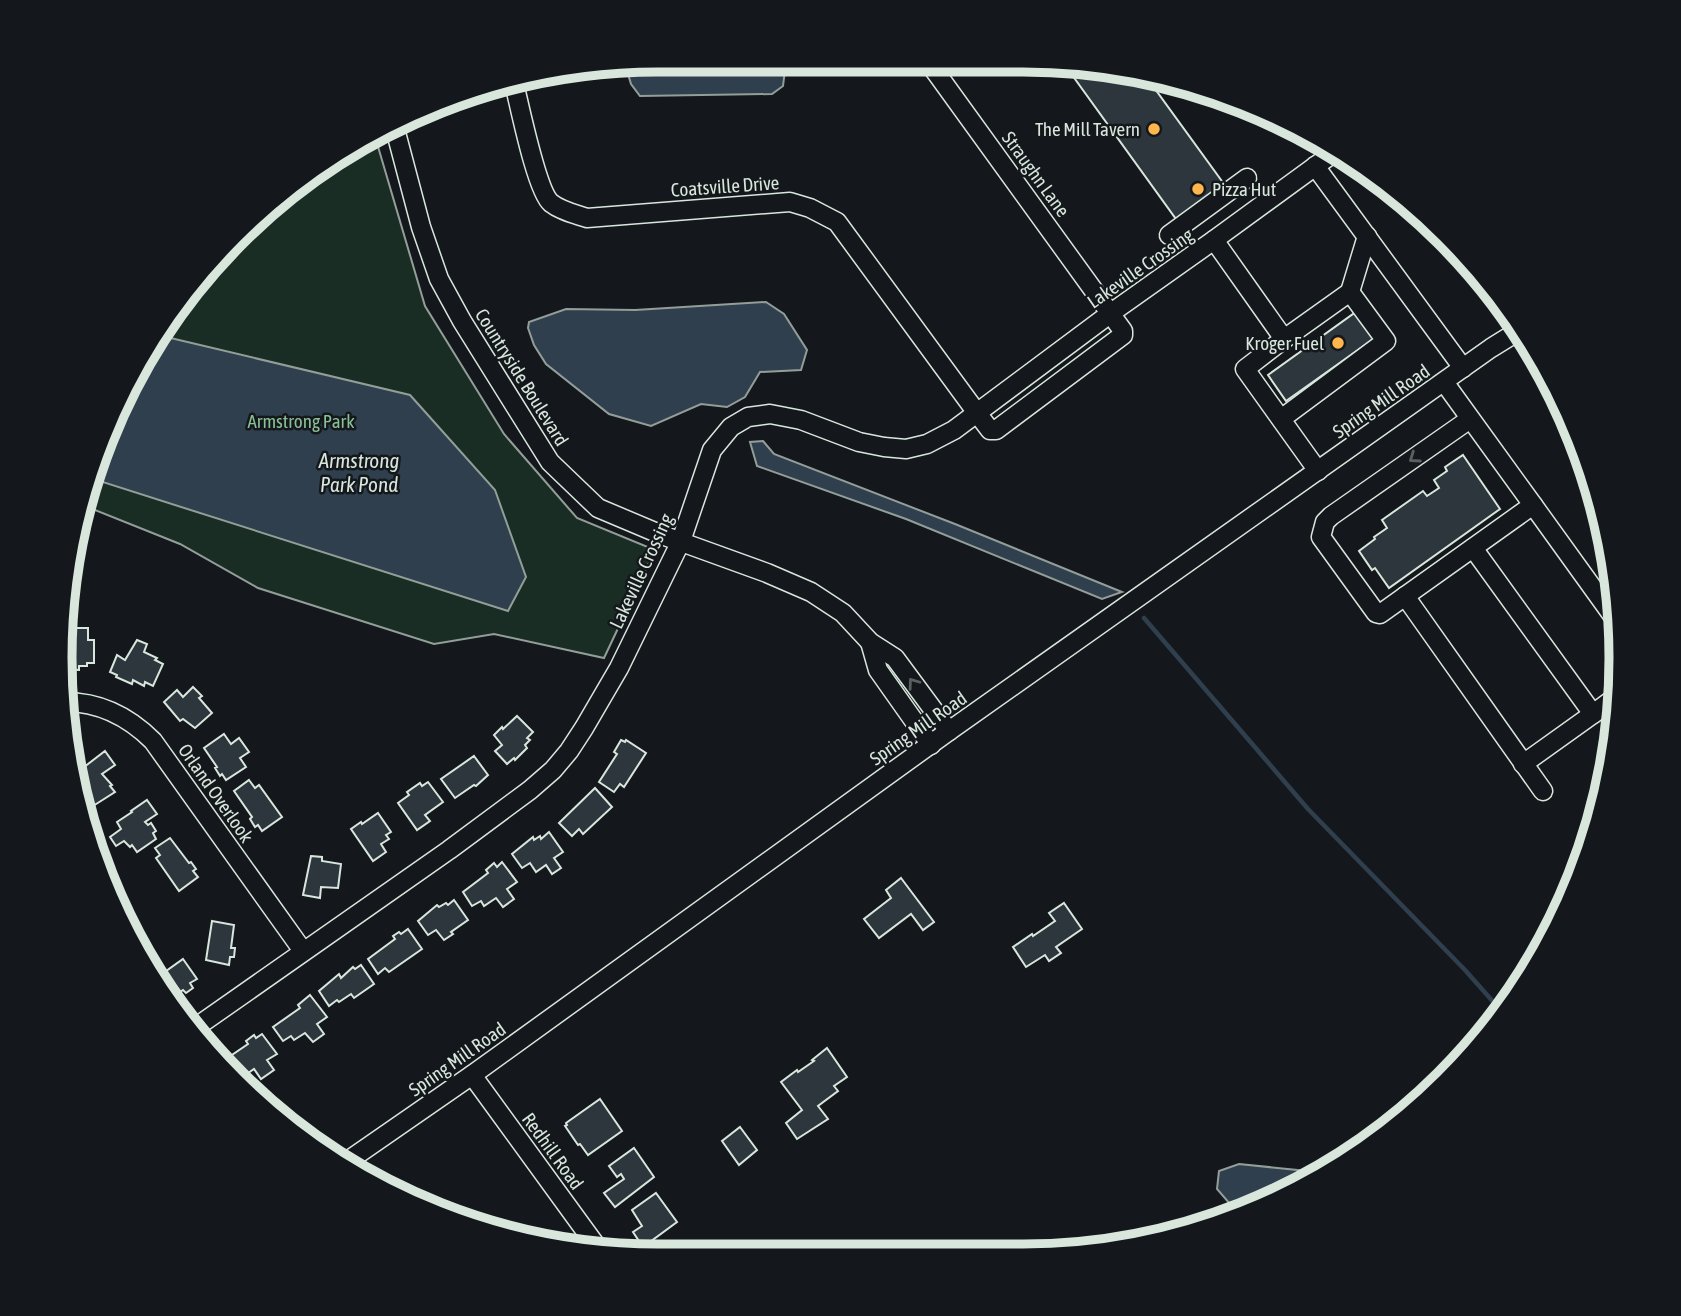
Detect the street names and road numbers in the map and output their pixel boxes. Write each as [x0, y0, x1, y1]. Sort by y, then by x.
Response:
street label: Straughn Lane [998, 127, 1074, 221]
street label: Coatsville Drive [670, 171, 780, 201]
street label: Lakeville Crossing [1083, 223, 1198, 313]
street label: Countryside Boulevard [471, 304, 573, 450]
street label: Spring Mill Road [1328, 360, 1434, 442]
street label: Lakeville Crossing [605, 509, 678, 632]
street label: Spring Mill Road [865, 687, 971, 769]
street label: Orland Overlook [174, 739, 258, 847]
street label: Spring Mill Road [404, 1018, 510, 1100]
street label: Redhill Road [518, 1108, 588, 1194]

